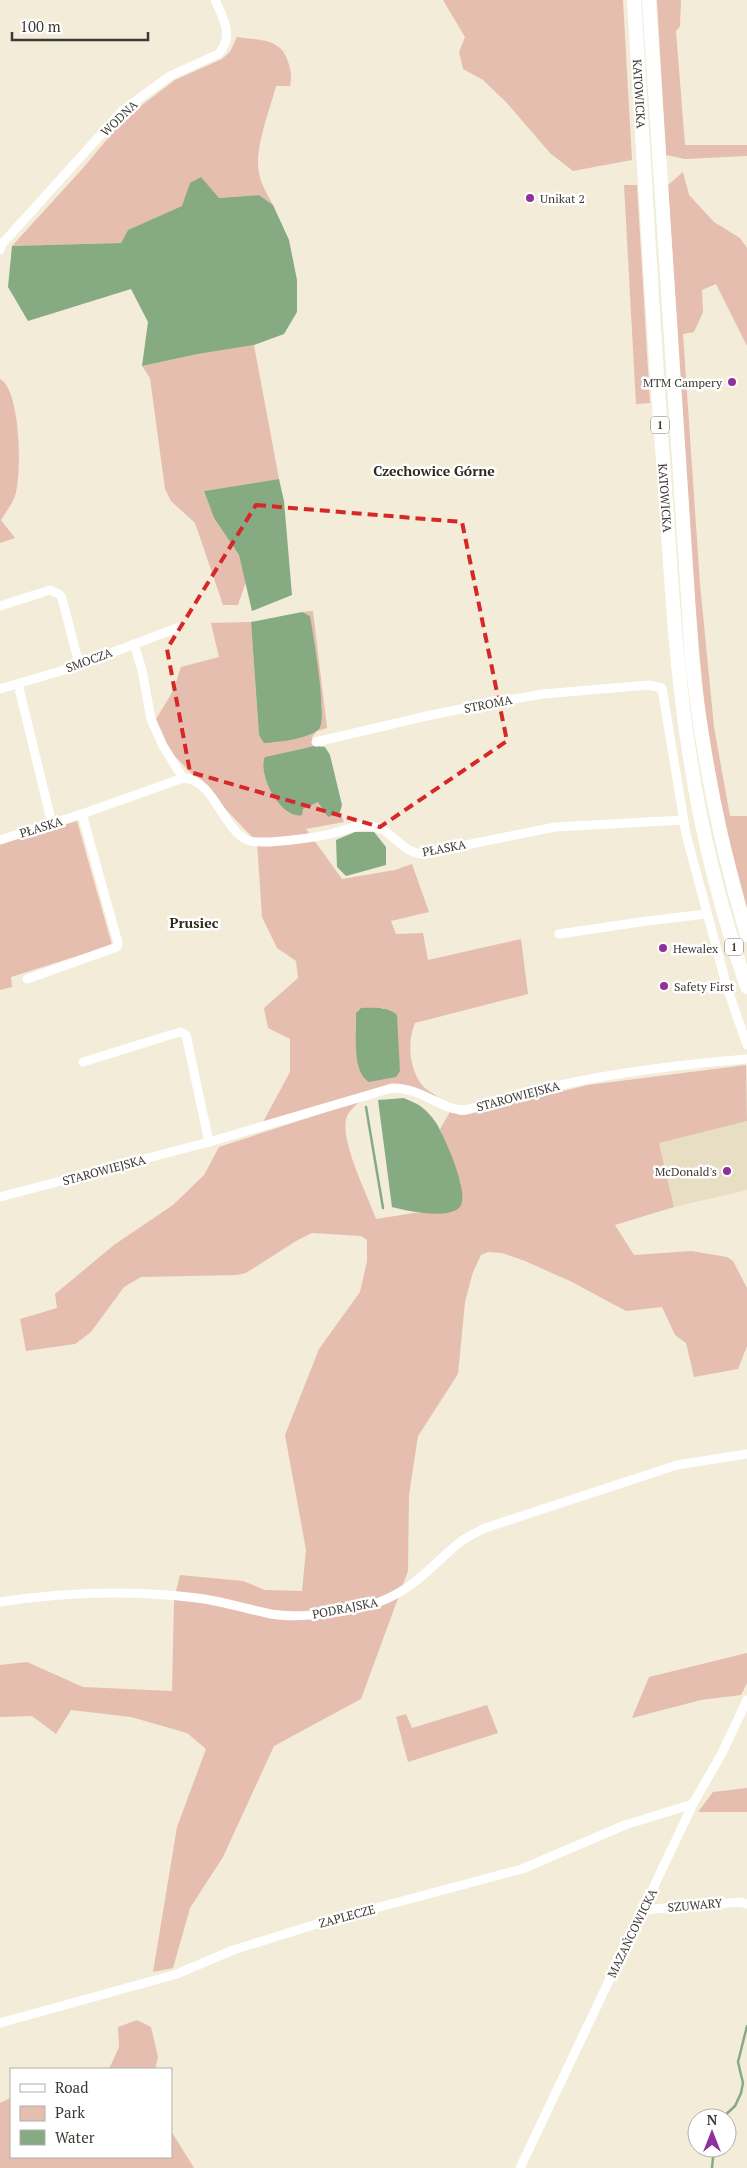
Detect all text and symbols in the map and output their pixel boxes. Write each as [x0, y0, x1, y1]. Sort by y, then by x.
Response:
scale bar [12, 10, 149, 42]
text: 100 m [20, 16, 61, 36]
street label: KATOWICKA [630, 59, 649, 130]
street label: WODNA [98, 96, 141, 139]
place label: Unikat 2 [540, 191, 585, 206]
marker: Unikat 2 [524, 192, 536, 204]
place label: MTM Campery [643, 375, 723, 390]
marker: MTM Campery [726, 376, 738, 388]
road number: 1 [651, 416, 669, 434]
district label: Czechowice Górne [373, 461, 495, 480]
street label: KATOWICKA [656, 463, 675, 534]
street label: SMOCZA [64, 644, 115, 675]
street label: STROMA [463, 692, 514, 716]
street label: PŁASKA [18, 813, 65, 841]
street label: PŁASKA [421, 836, 468, 860]
district label: Prusiec [170, 913, 219, 932]
road number: 1 [725, 939, 743, 956]
place label: Hewalex [673, 941, 719, 956]
marker: Hewalex [657, 942, 669, 954]
place label: Safety First [674, 979, 735, 994]
marker: Safety First [658, 980, 670, 992]
street label: STAROWIEJSKA [475, 1077, 562, 1114]
street label: STAROWIEJSKA [61, 1151, 148, 1188]
place label: McDonald's [655, 1164, 717, 1179]
marker: McDonald's [721, 1165, 733, 1177]
street label: PODRAJSKA [311, 1594, 380, 1622]
street label: MAZAŃCOWICKA [604, 1885, 660, 1980]
street label: SZUWARY [667, 1895, 723, 1915]
street label: ZAPLECZE [317, 1901, 377, 1931]
legend [10, 2068, 172, 2158]
text: Road [55, 2077, 88, 2097]
text: Park [55, 2102, 85, 2122]
north arrow [687, 2108, 737, 2158]
text: N [707, 2110, 718, 2129]
text: Water [55, 2127, 95, 2147]

